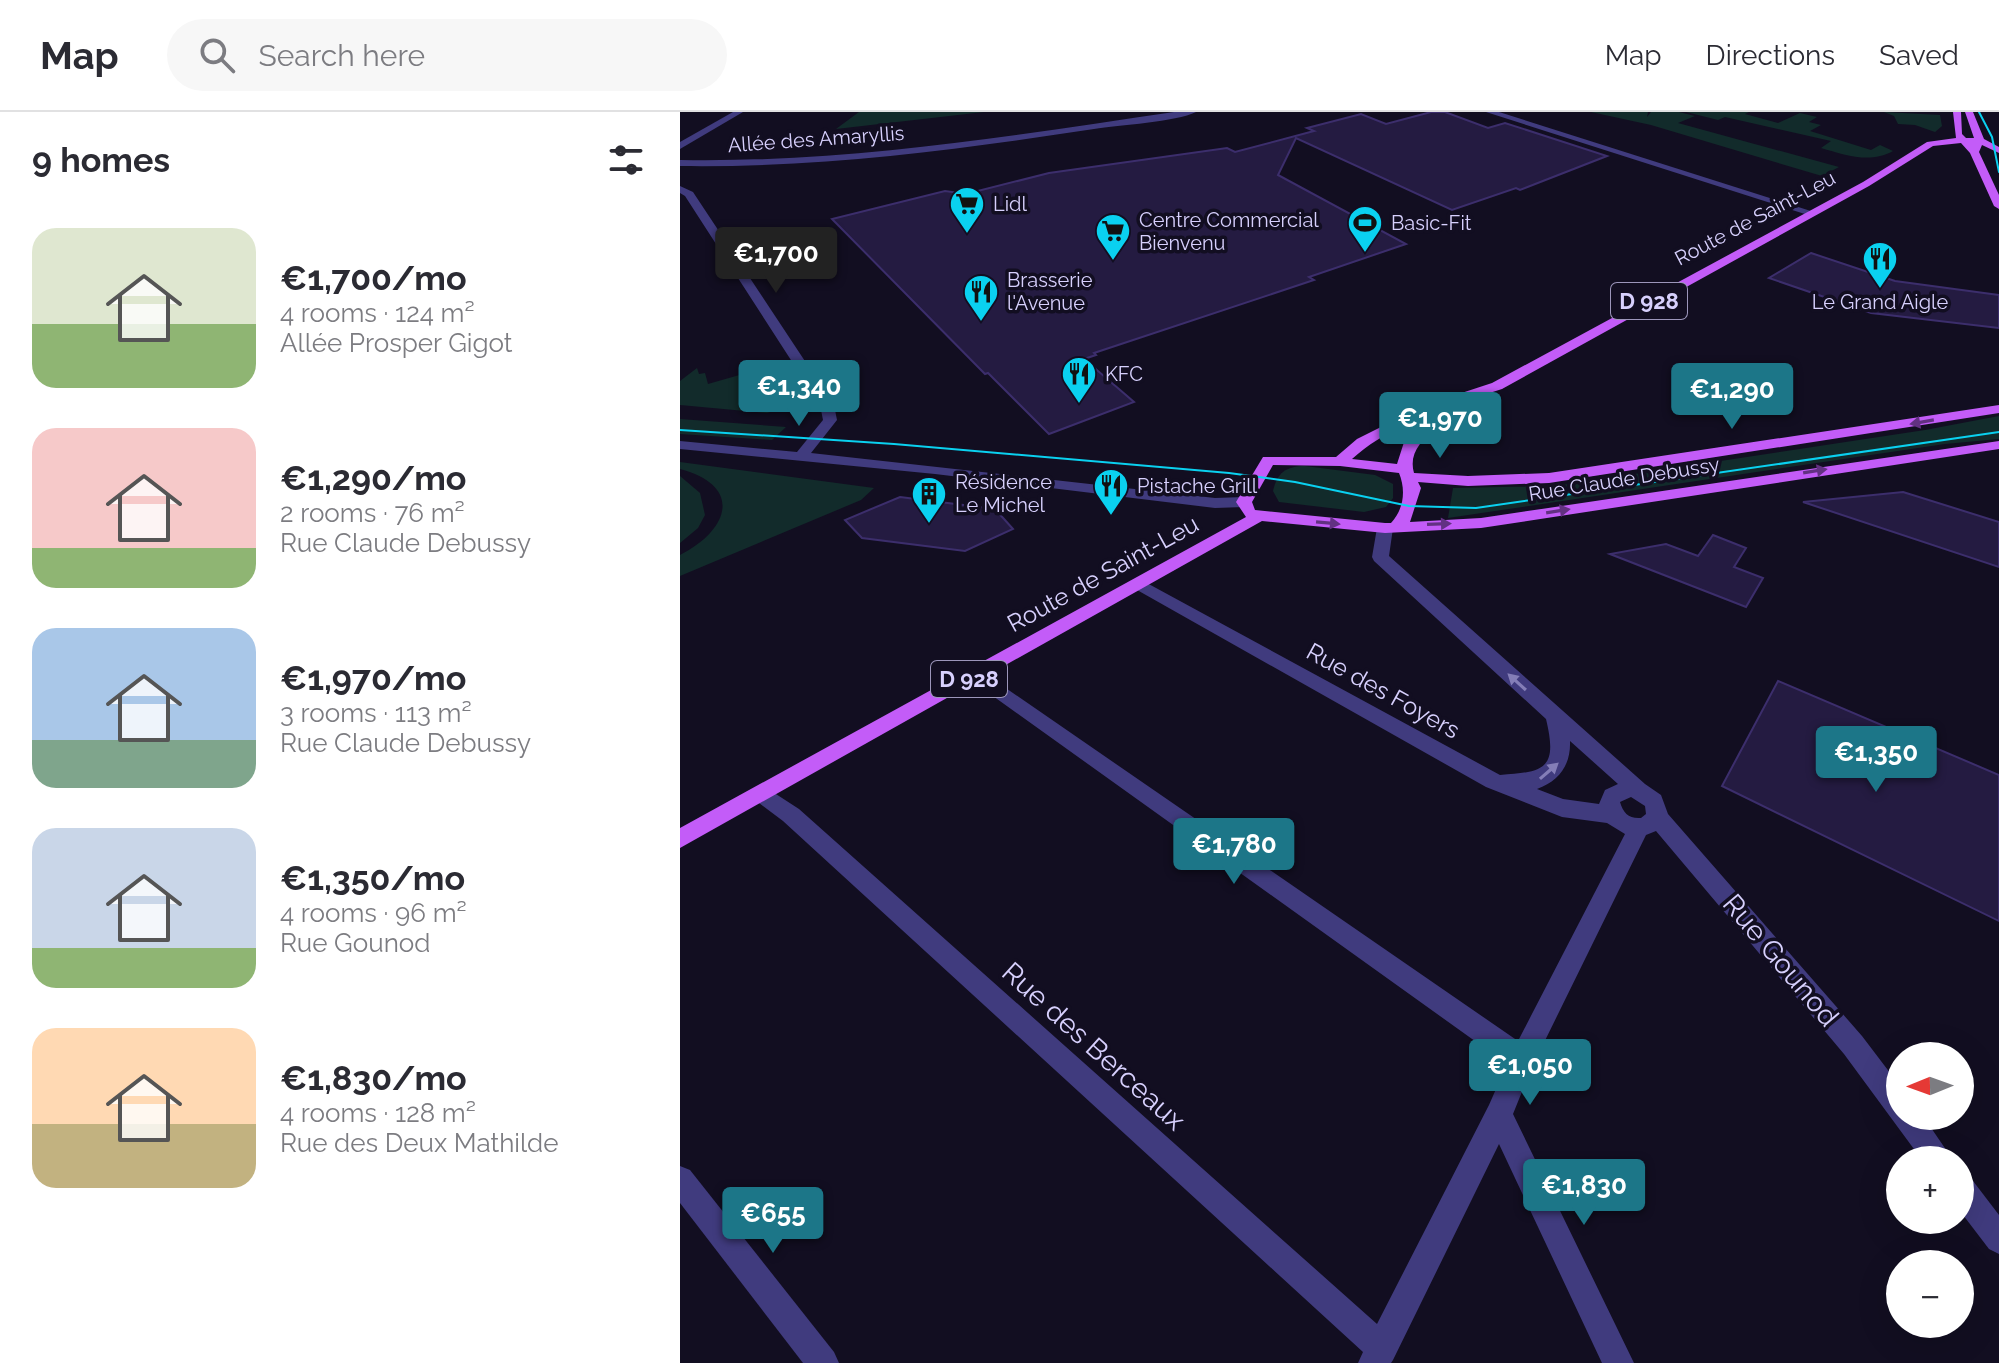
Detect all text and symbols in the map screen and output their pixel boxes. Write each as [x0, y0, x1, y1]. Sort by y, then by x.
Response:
search box [167, 19, 727, 91]
text: Map [40, 33, 119, 78]
icon: search [195, 33, 239, 77]
text: Search here [259, 38, 425, 73]
text: Map [1605, 39, 1662, 72]
text: Directions [1706, 39, 1835, 72]
text: Saved [1879, 39, 1959, 72]
street label: Allée des Amaryllis [727, 121, 905, 157]
icon: filters [604, 138, 648, 182]
text: 9 homes [32, 140, 170, 180]
street label: Route de Saint-Leu [1671, 166, 1839, 270]
supermarket icon: Lidl [948, 185, 986, 235]
place label: Lidl [993, 192, 1027, 216]
sports icon: Basic-Fit [1346, 204, 1384, 254]
place label: Centre Commercial Bienvenu [1139, 208, 1319, 255]
place label: Basic-Fit [1391, 211, 1472, 235]
supermarket icon: Centre Commercial Bienvenu [1094, 212, 1132, 262]
pin: €1,700 [711, 227, 841, 295]
text: €1,700 [733, 238, 819, 268]
restaurant icon: Le Grand Aigle [1861, 240, 1899, 290]
text: €1,700/mo [280, 258, 467, 298]
icon: home [96, 260, 192, 356]
place label: Brasserie l'Avenue [1007, 268, 1093, 315]
restaurant icon: Brasserie l'Avenue [962, 273, 1000, 323]
road number: D 928 [1611, 283, 1687, 319]
place label: Le Grand Aigle [1812, 290, 1948, 314]
text: 4 rooms · 124 m² [280, 298, 475, 328]
text: Allée Prosper Gigot [280, 328, 513, 358]
restaurant icon: KFC [1060, 355, 1098, 405]
pin: €1,340 [734, 360, 864, 428]
place label: KFC [1105, 362, 1143, 386]
pin: €1,290 [1667, 363, 1797, 431]
text: €1,340 [757, 371, 841, 401]
text: €1,290 [1689, 374, 1775, 404]
pin: €1,970 [1375, 392, 1505, 460]
text: €1,970 [1397, 403, 1483, 433]
one-way arrow [1909, 417, 1934, 429]
street label: Rue Claude Debussy [1527, 452, 1721, 506]
text: €1,290/mo [280, 458, 466, 498]
icon: home [96, 460, 192, 556]
one-way arrow [1802, 464, 1827, 477]
restaurant icon: Pistache Grill [1092, 467, 1130, 517]
place label: Résidence Le Michel [955, 470, 1052, 517]
place label: Pistache Grill [1137, 474, 1258, 498]
building icon: Résidence Le Michel [910, 475, 948, 525]
text: 2 rooms · 76 m² [280, 498, 465, 528]
one-way arrow [1546, 505, 1571, 517]
street label: Route de Saint-Leu [1002, 509, 1203, 638]
one-way arrow [1316, 517, 1341, 530]
one-way arrow [1427, 518, 1452, 531]
text: Rue Claude Debussy [280, 528, 531, 558]
street label: Rue des Foyers [1302, 637, 1465, 745]
text: €1,970/mo [280, 658, 466, 698]
icon: home [96, 660, 192, 756]
road number: D 928 [931, 661, 1007, 697]
one-way arrow [1507, 674, 1526, 692]
text: 3 rooms · 113 m² [280, 698, 472, 728]
pin: €1,350 [1811, 726, 1941, 794]
text: Rue Claude Debussy [280, 728, 531, 758]
text: €1,350 [1834, 737, 1918, 767]
one-way arrow [1538, 763, 1558, 780]
pin: €1,780 [1169, 818, 1299, 886]
text: €1,780 [1191, 829, 1277, 859]
text: €1,350/mo [280, 858, 465, 898]
icon: home [96, 860, 192, 956]
street label: Rue Gounod [1716, 888, 1845, 1033]
text: 4 rooms · 96 m² [280, 898, 467, 928]
text: Rue Gounod [280, 928, 430, 958]
street label: Rue des Berceaux [995, 956, 1192, 1137]
pin: €1,050 [1465, 1039, 1595, 1107]
north arrow [1886, 1042, 1974, 1130]
map controls [1886, 1042, 1974, 1338]
text: €1,050 [1487, 1050, 1573, 1080]
text: €1,830/mo [280, 1058, 467, 1098]
icon: home [96, 1060, 192, 1156]
text: 4 rooms · 128 m² [280, 1098, 476, 1128]
text: Rue des Deux Mathilde [280, 1128, 559, 1158]
button: + [1886, 1146, 1974, 1234]
pin: €1,830 [1519, 1159, 1649, 1227]
text: €1,830 [1541, 1170, 1627, 1200]
pin: €655 [726, 1187, 820, 1255]
text: €655 [740, 1198, 806, 1228]
button: − [1886, 1250, 1974, 1338]

